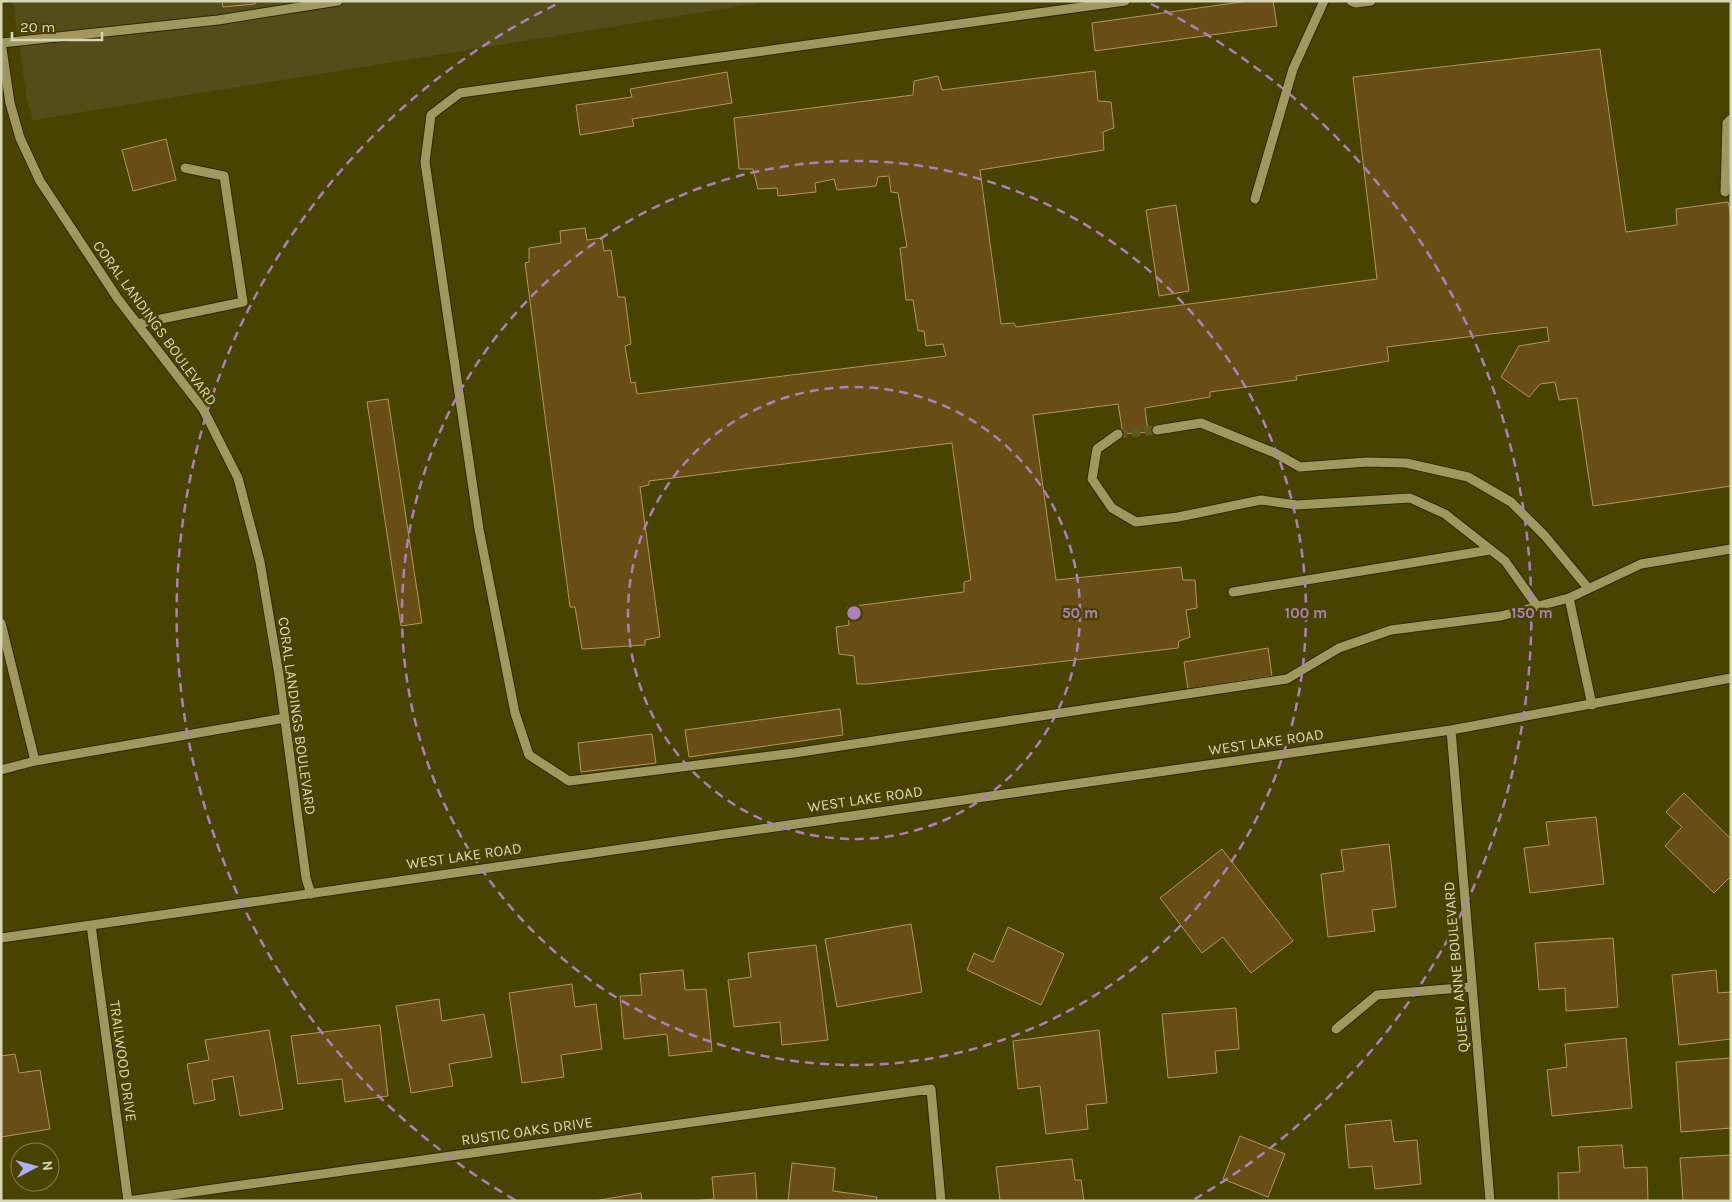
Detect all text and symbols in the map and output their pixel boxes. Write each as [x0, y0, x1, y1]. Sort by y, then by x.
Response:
scale bar [12, 10, 102, 42]
text: 20 m [20, 18, 55, 36]
street label: CORAL LANDINGS BOULEVARD [89, 237, 221, 409]
centre of rings [845, 604, 863, 622]
text: 50 m [1062, 604, 1098, 622]
text: 100 m [1285, 604, 1327, 622]
text: 150 m [1511, 604, 1553, 622]
street label: CORAL LANDINGS BOULEVARD [274, 616, 320, 816]
street label: WEST LAKE ROAD [1207, 725, 1325, 759]
street label: WEST LAKE ROAD [806, 782, 924, 816]
street label: WEST LAKE ROAD [405, 839, 523, 873]
street label: QUEEN ANNE BOULEVARD [1440, 881, 1472, 1053]
street label: TRAILWOOD DRIVE [106, 999, 140, 1123]
street label: RUSTIC OAKS DRIVE [460, 1113, 594, 1149]
north arrow [10, 1142, 60, 1192]
text: N [38, 1160, 56, 1172]

